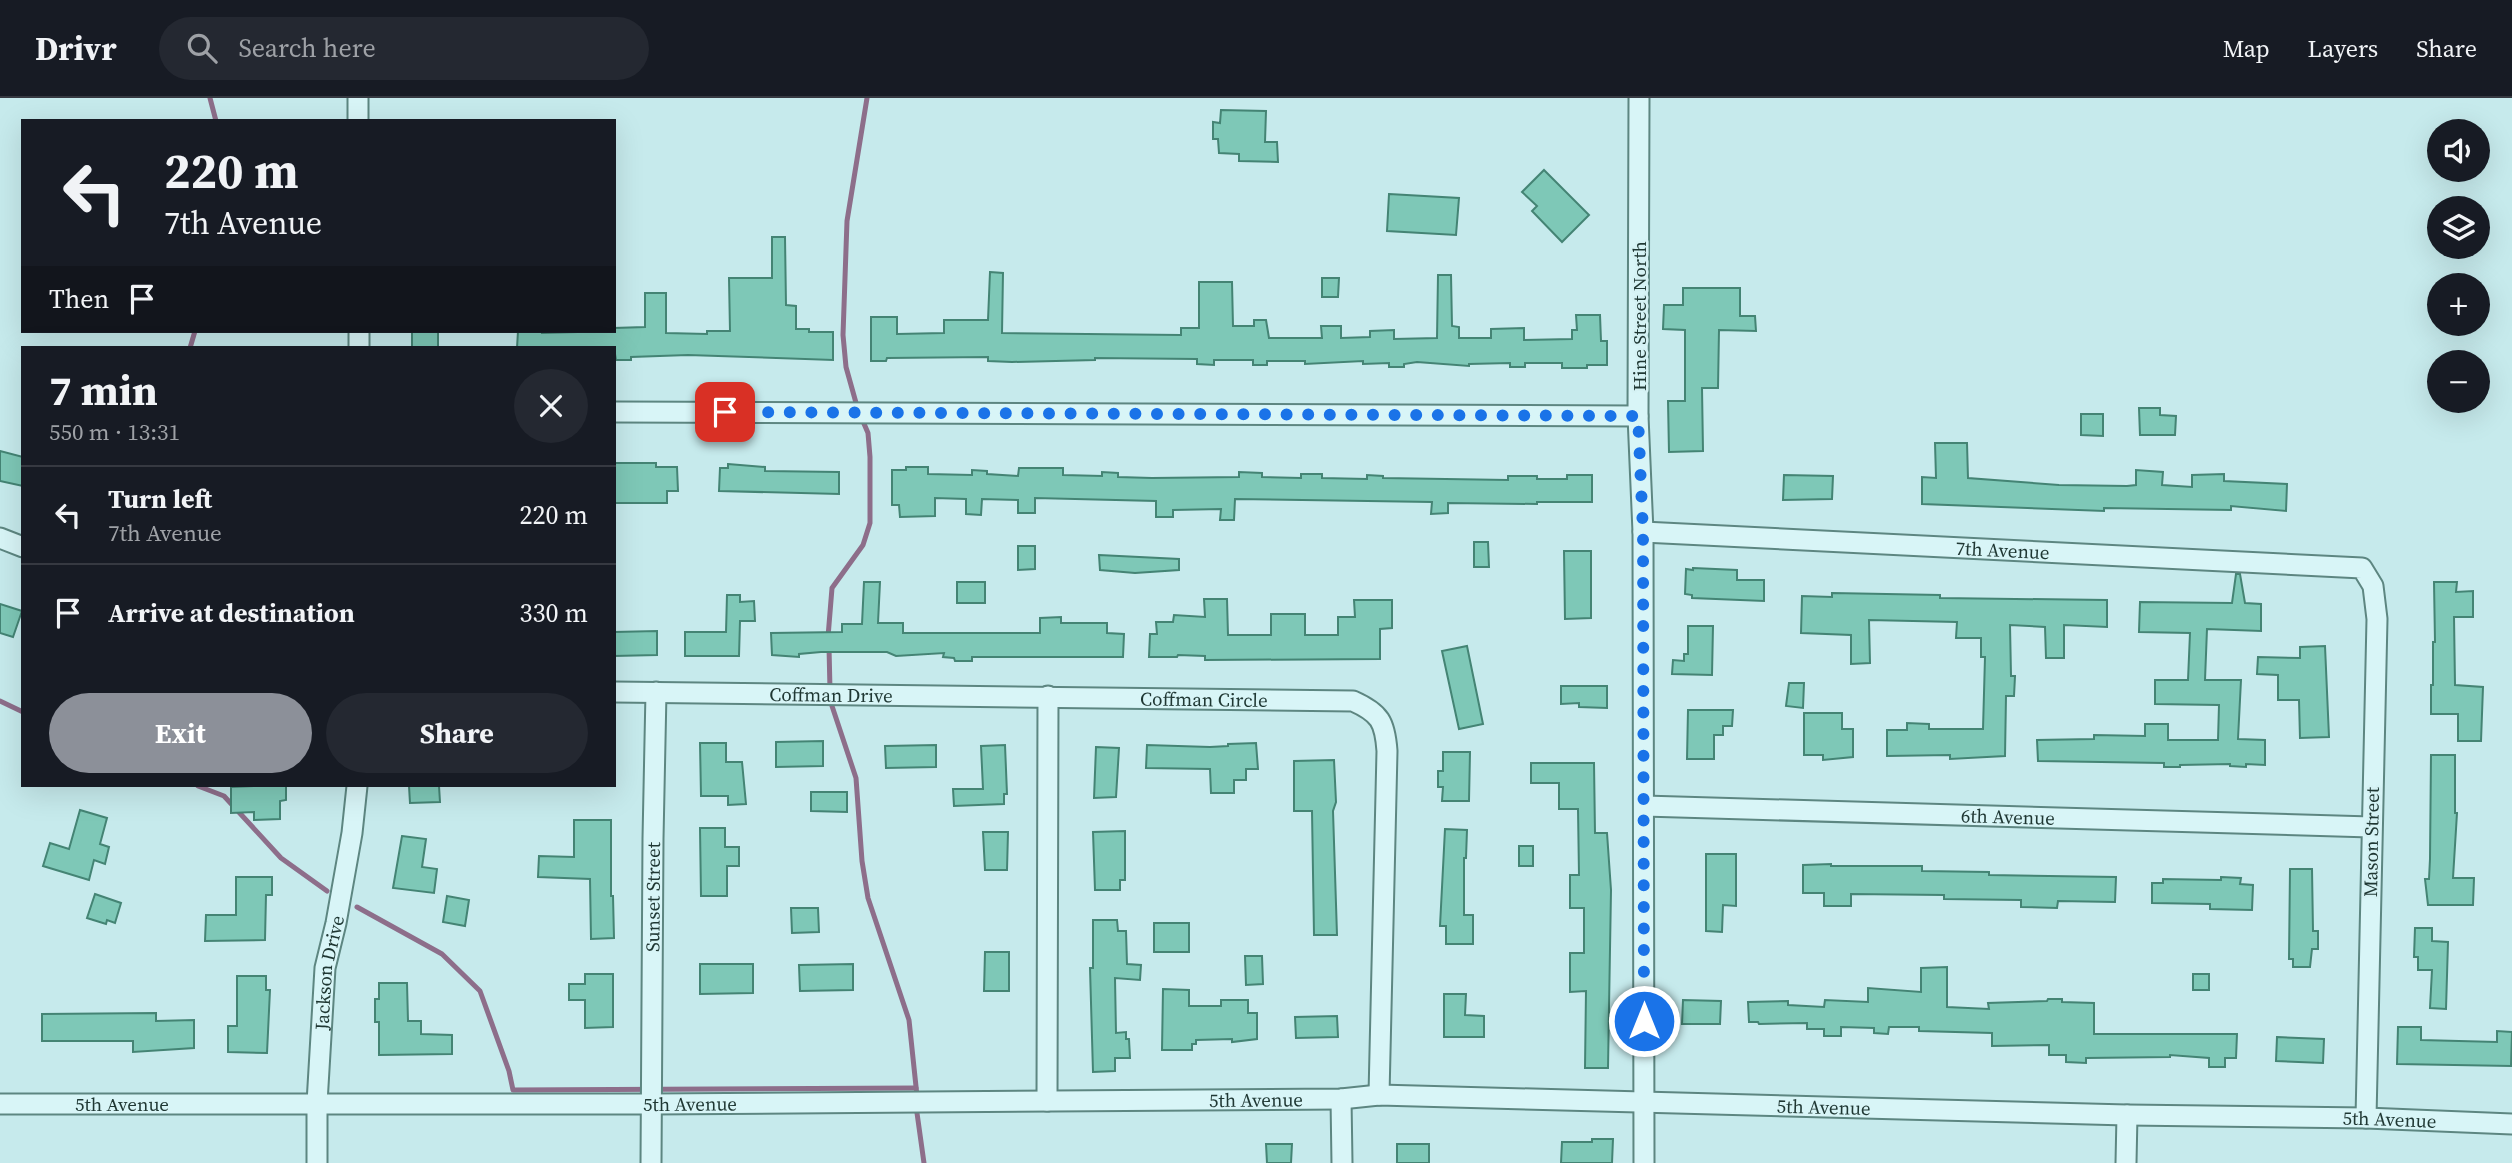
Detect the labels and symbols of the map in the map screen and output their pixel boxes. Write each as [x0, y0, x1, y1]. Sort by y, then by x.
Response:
street label: Hine Street North [1626, 241, 1652, 391]
pin [695, 382, 755, 442]
street label: 7th Avenue [1955, 535, 2050, 565]
street label: Coffman Drive [769, 681, 893, 708]
street label: Coffman Circle [1140, 685, 1268, 713]
street label: Mason Street [2357, 786, 2385, 897]
street label: 6th Avenue [1961, 802, 2055, 831]
street label: Sunset Street [639, 841, 666, 952]
street label: Jackson Drive [308, 913, 350, 1032]
position arrow [1607, 984, 1681, 1058]
street label: 5th Avenue [1209, 1086, 1303, 1113]
street label: 5th Avenue [643, 1090, 737, 1117]
street label: 5th Avenue [75, 1091, 169, 1117]
street label: 5th Avenue [1776, 1093, 1871, 1121]
street label: 5th Avenue [2342, 1105, 2437, 1134]

